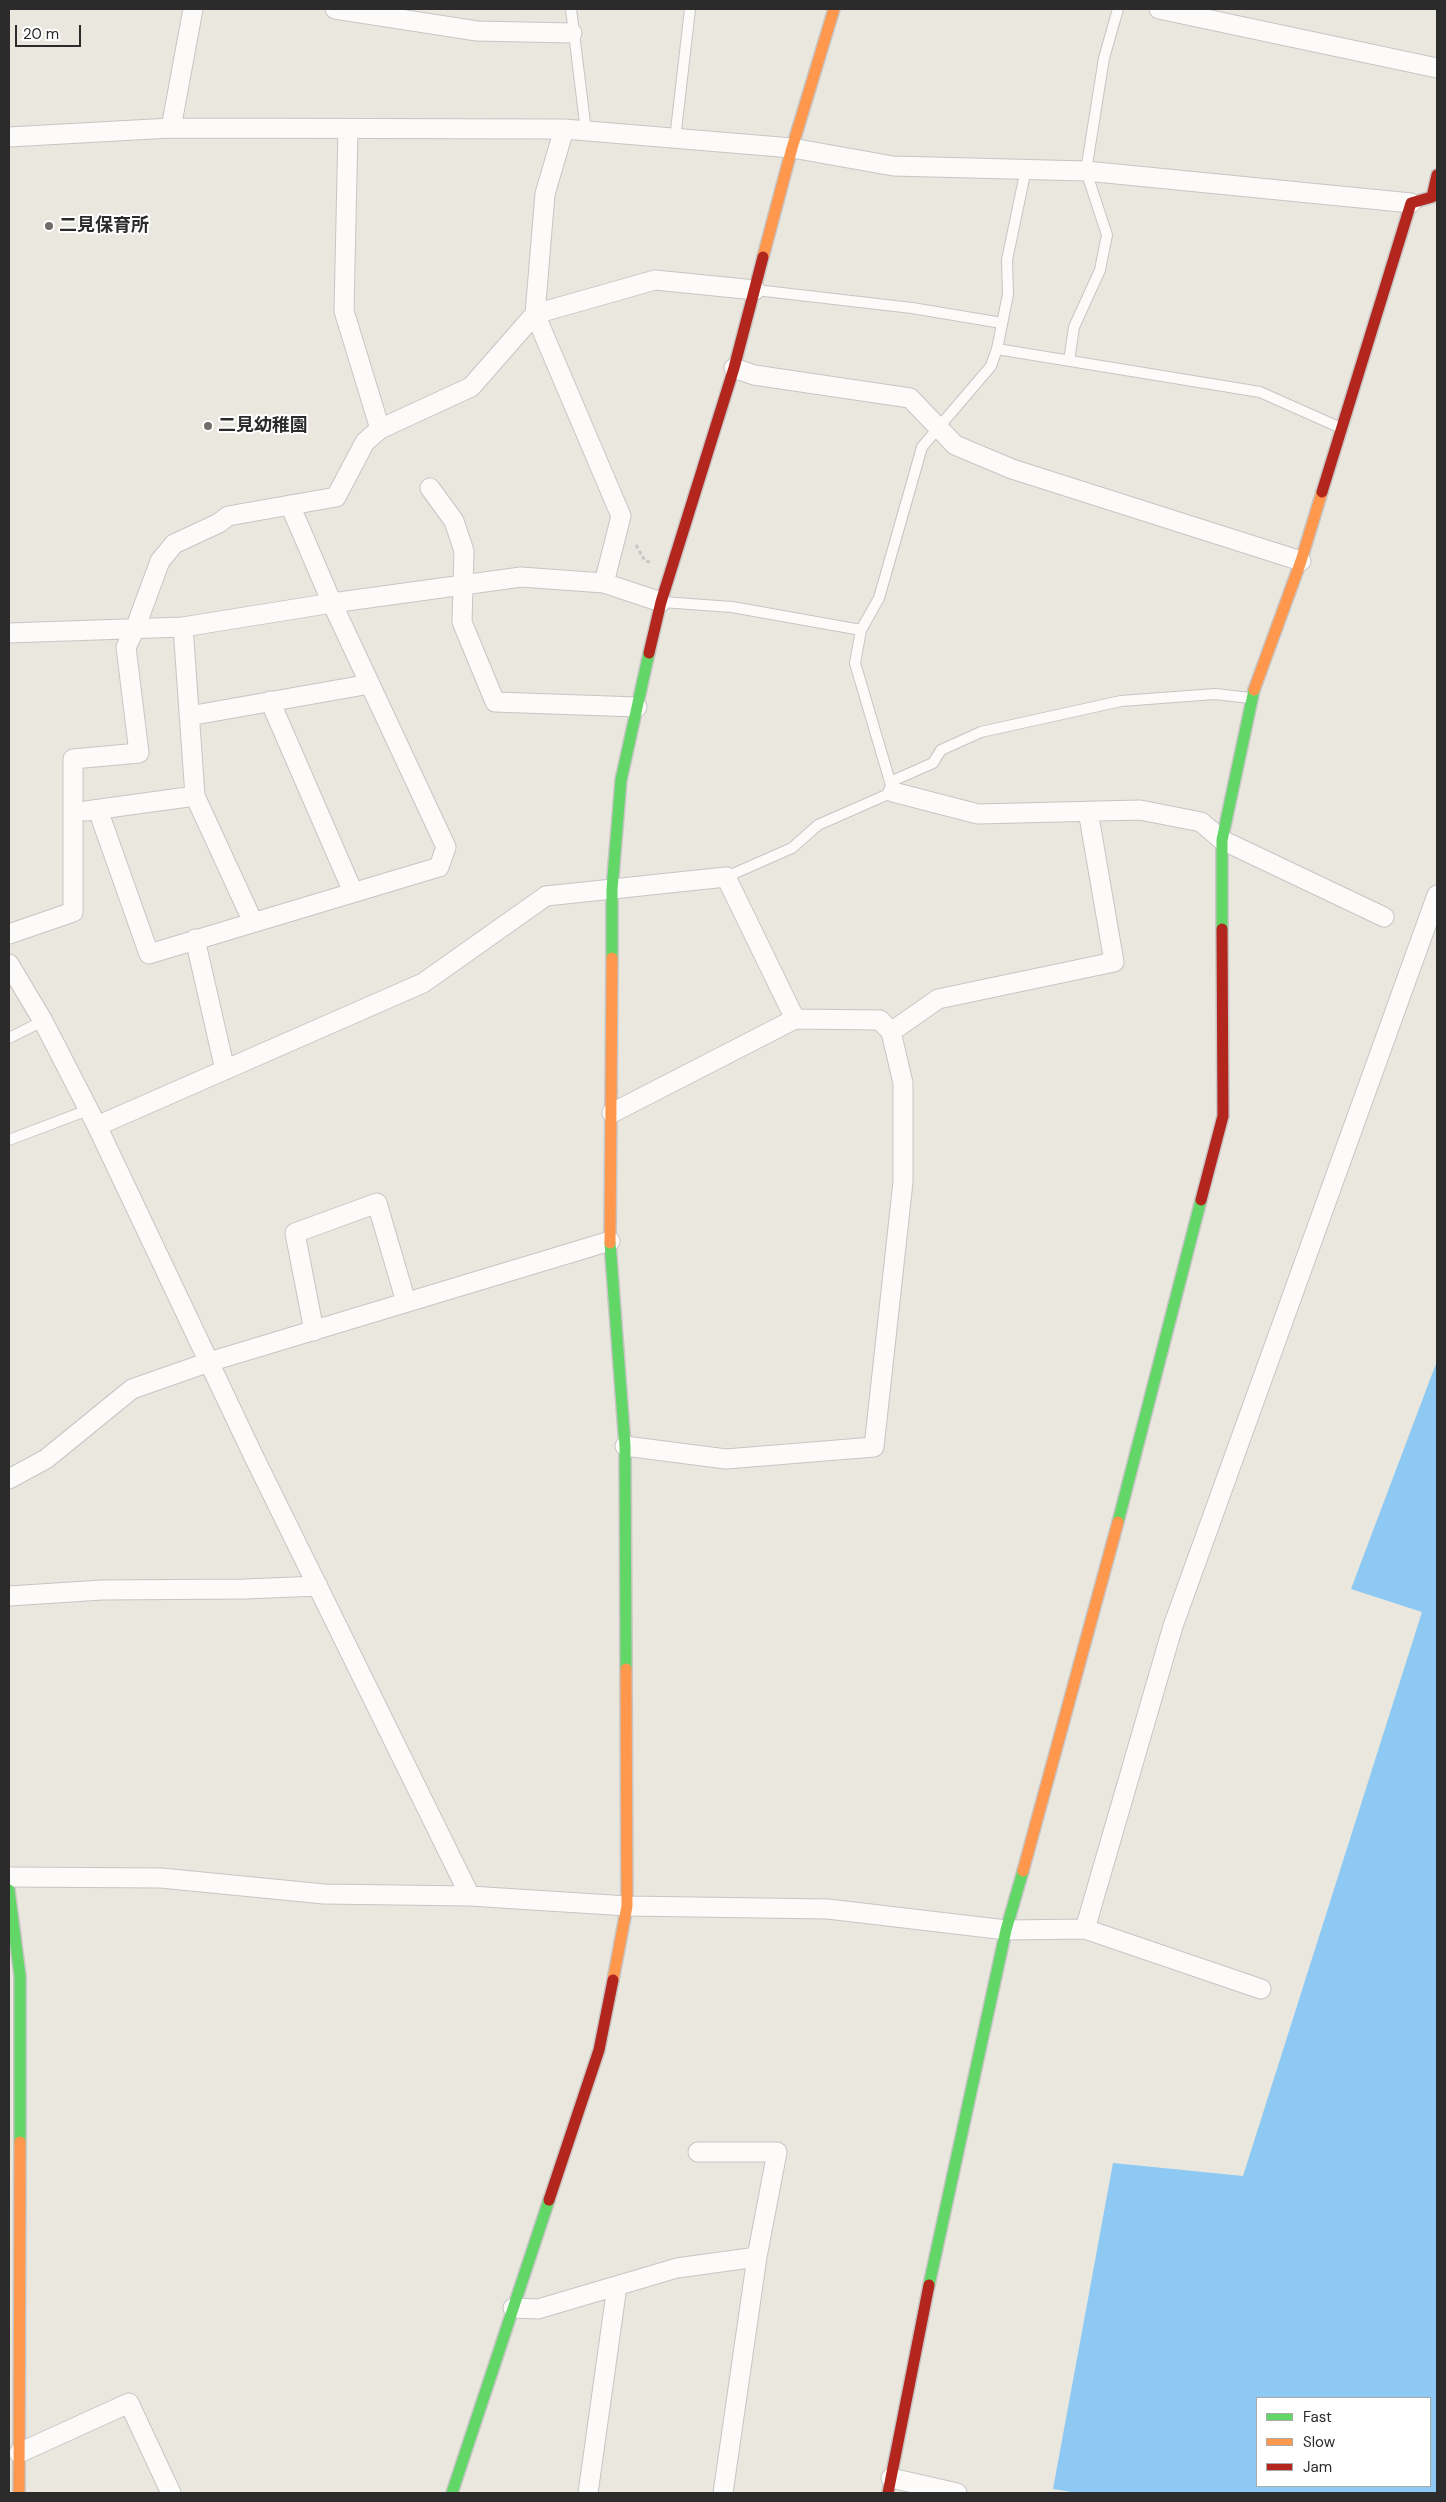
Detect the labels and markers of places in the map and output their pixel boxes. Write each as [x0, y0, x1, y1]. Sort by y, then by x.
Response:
place label: 二見保育所 [59, 215, 149, 237]
marker: 二見保育所 [43, 220, 55, 232]
place label: 二見幼稚園 [218, 415, 308, 437]
marker: 二見幼稚園 [202, 420, 214, 432]

